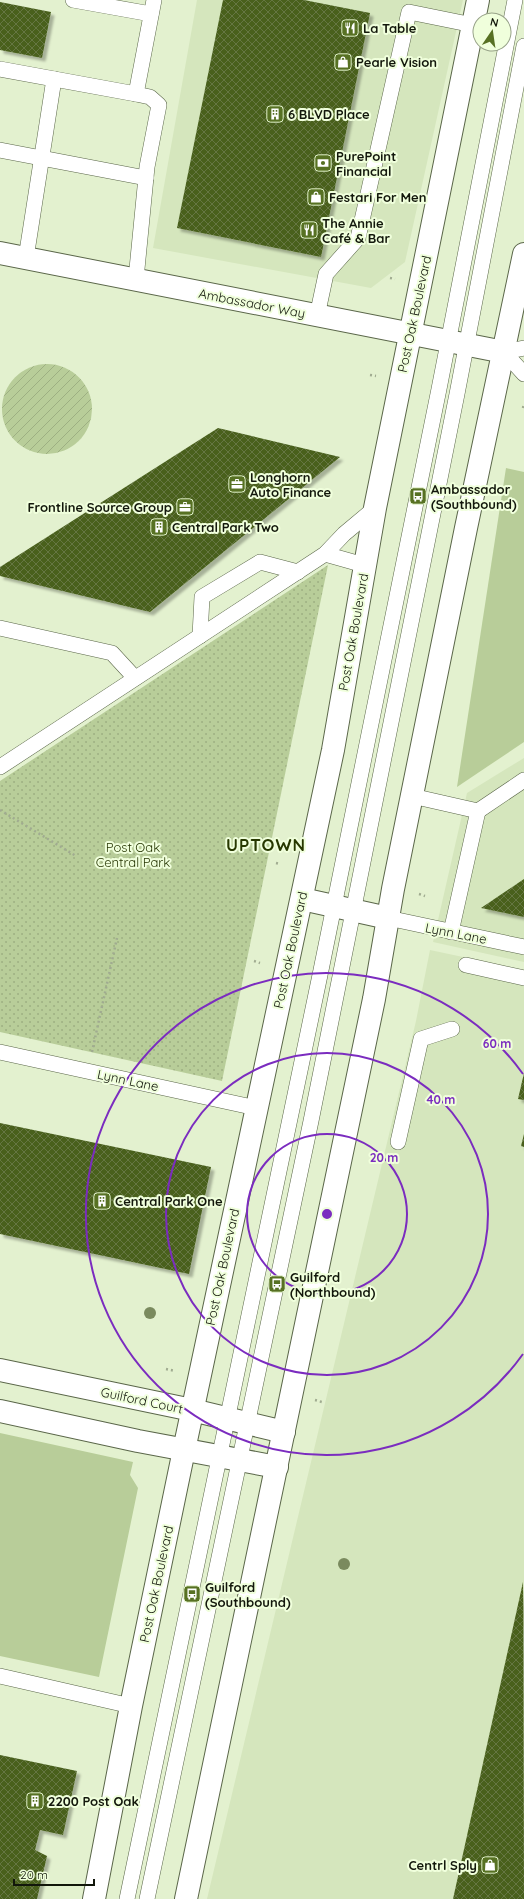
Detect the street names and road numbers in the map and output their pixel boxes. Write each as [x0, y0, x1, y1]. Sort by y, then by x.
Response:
street label: Post Oak Boulevard [394, 254, 434, 374]
street label: Ambassador Way [197, 285, 307, 321]
street label: Post Oak Boulevard [335, 572, 371, 692]
street label: Post Oak Boulevard [270, 890, 310, 1010]
street label: Lynn Lane [424, 919, 488, 947]
street label: Lynn Lane [96, 1066, 160, 1094]
street label: Post Oak Boulevard [202, 1207, 242, 1327]
street label: Guilford Court [99, 1383, 185, 1417]
street label: Post Oak Boulevard [136, 1524, 176, 1644]

